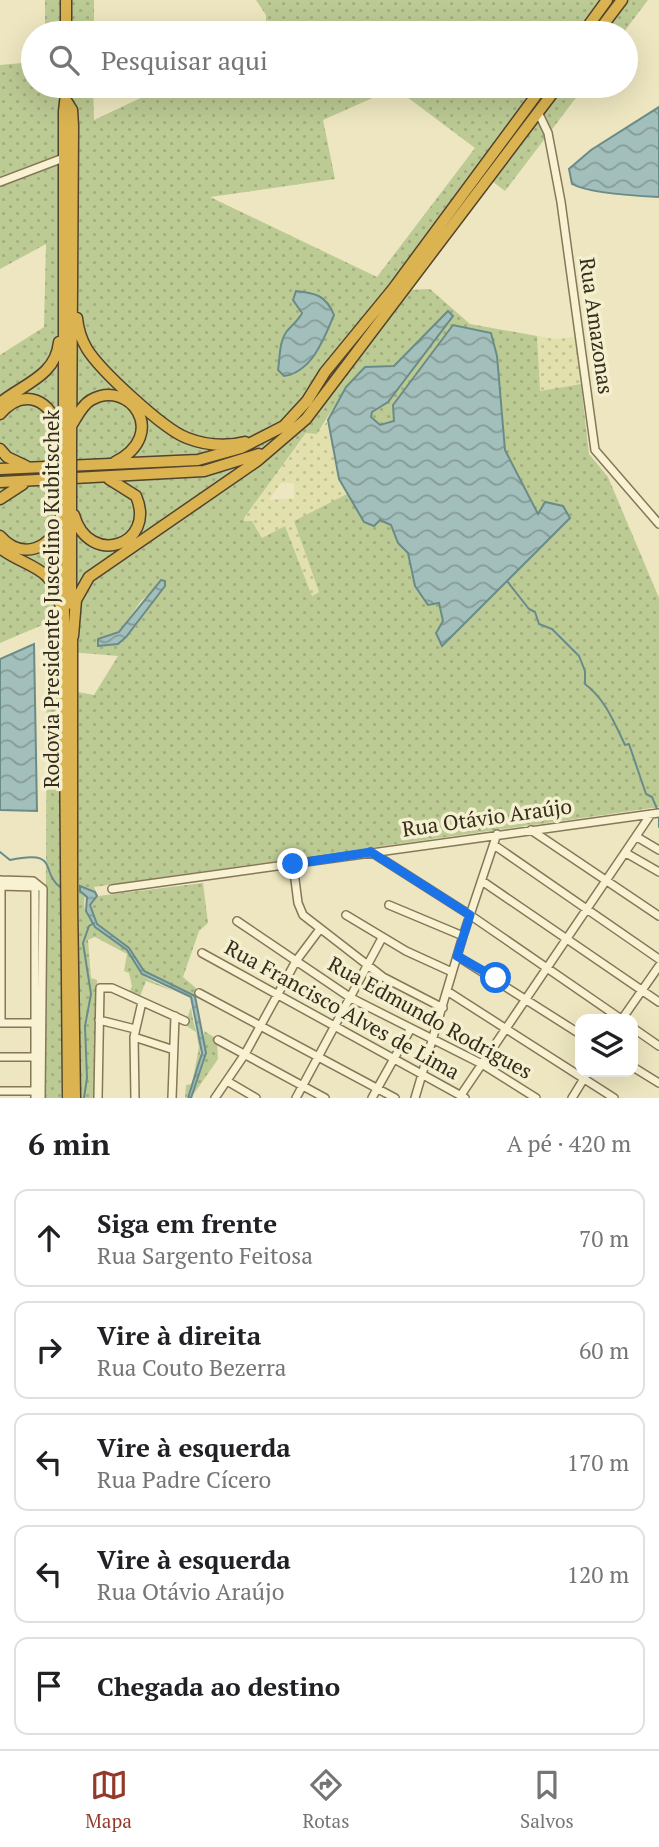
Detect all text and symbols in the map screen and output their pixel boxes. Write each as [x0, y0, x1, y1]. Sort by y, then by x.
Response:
search box [21, 21, 638, 98]
icon: search [45, 41, 83, 79]
text: Pesquisar aqui [101, 43, 268, 77]
street label: Rua Amazonas [574, 256, 620, 396]
street label: Rodovia Presidente Juscelino Kubitschek [37, 409, 65, 788]
street label: Rua Otávio Araújo [400, 791, 574, 843]
route end [277, 848, 308, 879]
street label: Rua Francisco Alves de Lima [220, 933, 465, 1086]
street label: Rua Edmundo Rodrigues [323, 949, 538, 1085]
route start [480, 962, 511, 993]
map controls [575, 1014, 638, 1077]
button: layers [575, 1014, 638, 1077]
text: 6 min [28, 1124, 110, 1164]
text: A pé · 420 m [507, 1128, 631, 1159]
text: Siga em frente [97, 1206, 277, 1240]
icon: ahead [30, 1219, 68, 1257]
text: 70 m [579, 1223, 629, 1254]
text: Rua Sargento Feitosa [97, 1240, 313, 1271]
text: Vire à direita [97, 1318, 261, 1352]
icon: right [30, 1331, 68, 1369]
text: 60 m [579, 1335, 629, 1366]
text: Rua Couto Bezerra [97, 1352, 286, 1383]
text: Vire à esquerda [97, 1430, 291, 1464]
icon: left [30, 1443, 68, 1481]
text: 170 m [567, 1447, 629, 1478]
text: Rua Padre Cícero [97, 1464, 271, 1495]
text: Vire à esquerda [97, 1542, 291, 1576]
icon: left [30, 1555, 68, 1593]
text: 120 m [567, 1559, 629, 1590]
text: Rua Otávio Araújo [97, 1576, 284, 1607]
icon: arrive [30, 1667, 68, 1705]
text: Chegada ao destino [97, 1669, 340, 1703]
tab: Mapa [85, 1766, 132, 1833]
tab: Rotas [302, 1766, 349, 1833]
tab: Salvos [520, 1766, 574, 1833]

